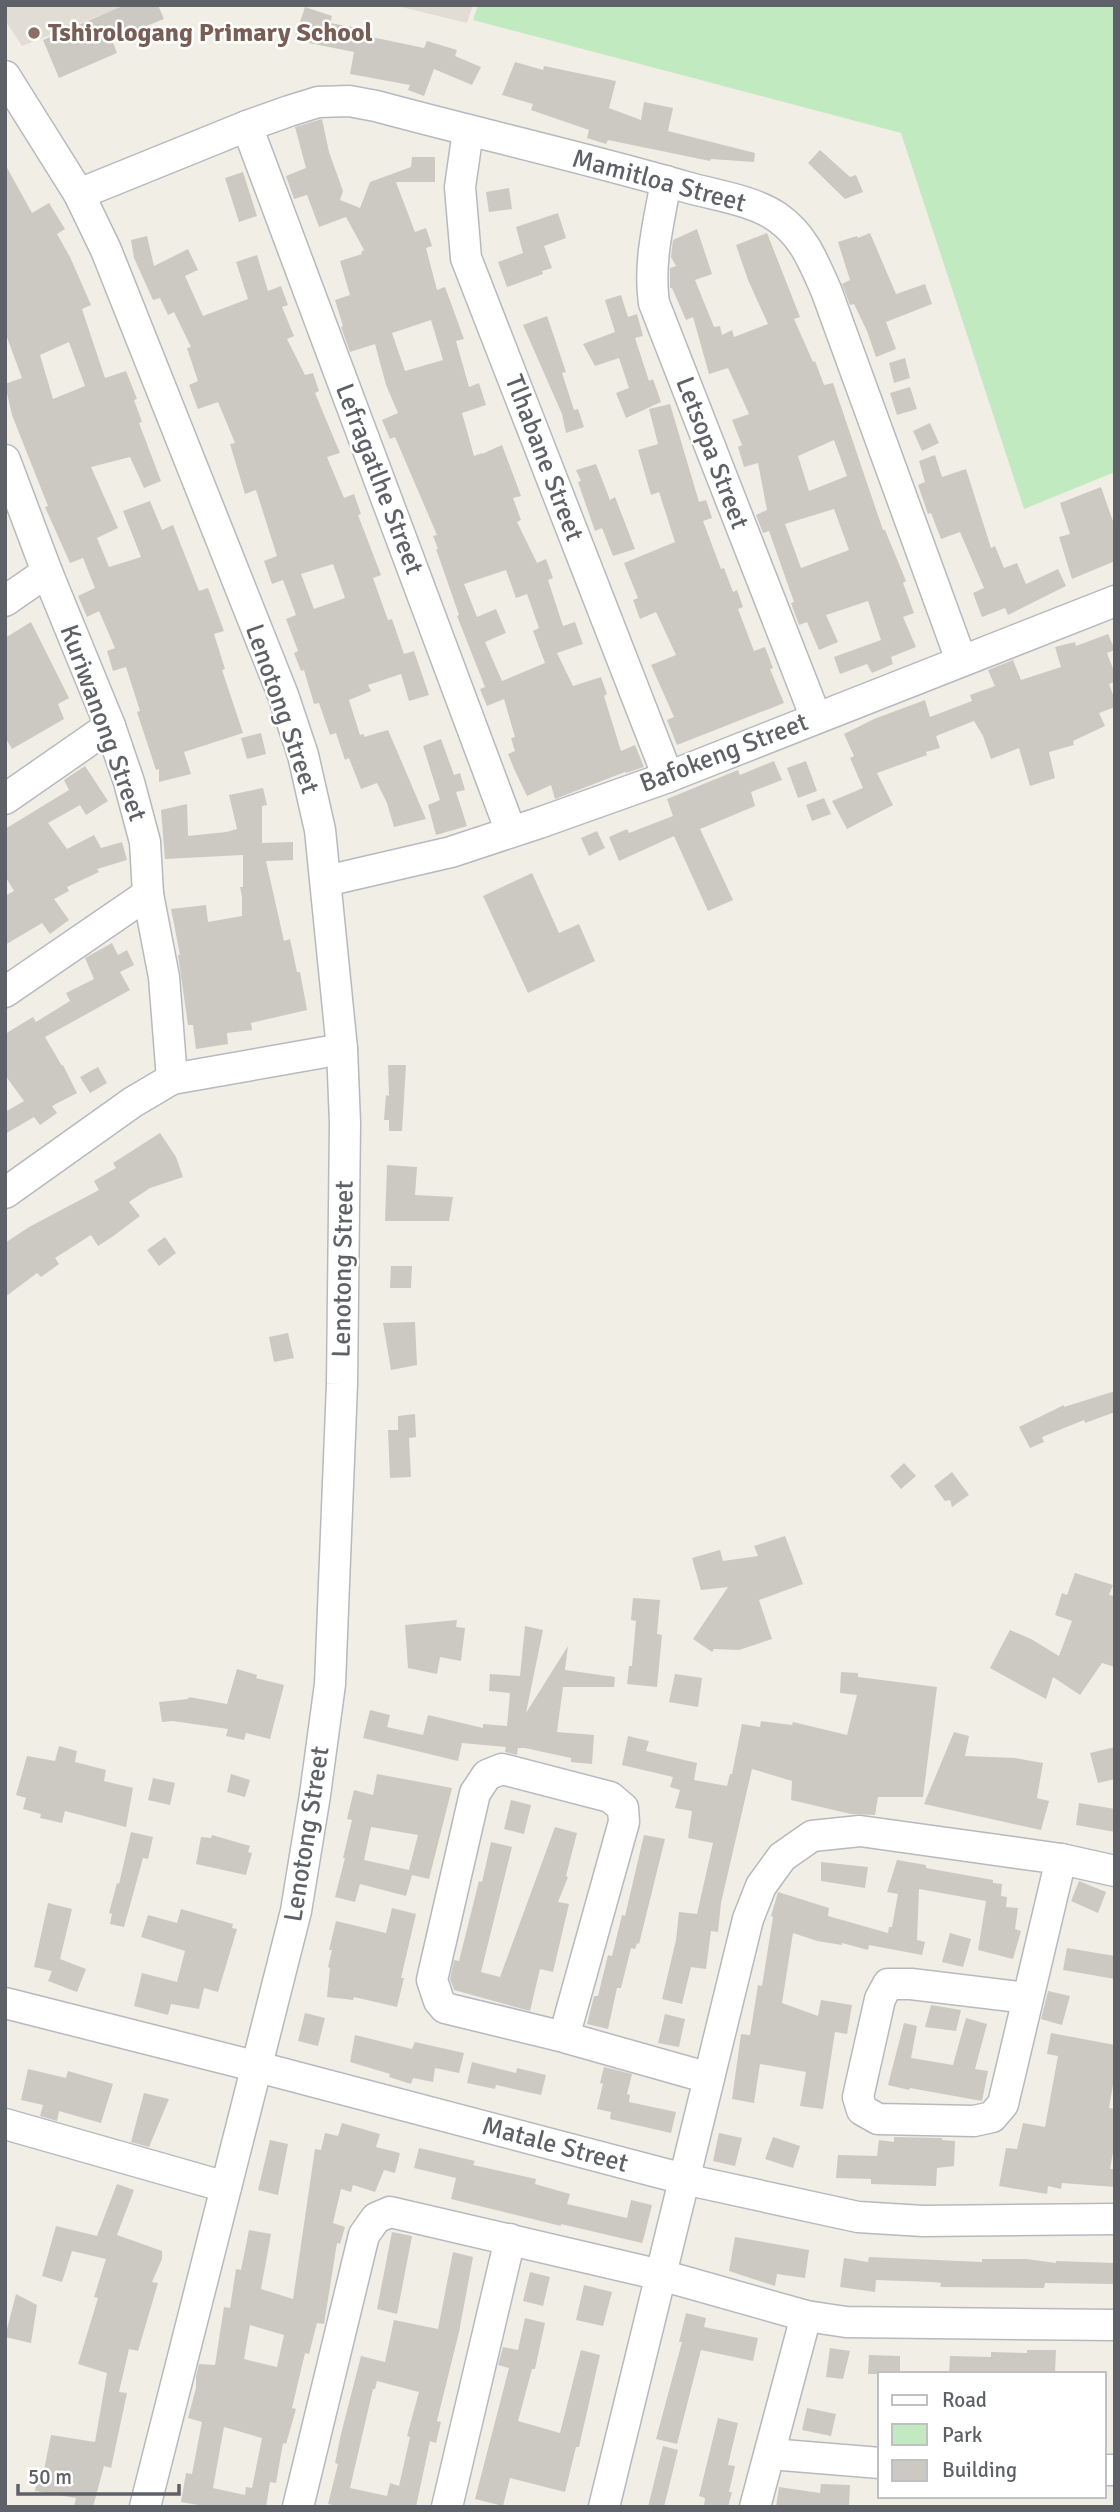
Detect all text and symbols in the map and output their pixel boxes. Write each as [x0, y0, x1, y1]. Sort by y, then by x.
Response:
place label: Tshirologang Primary School [48, 17, 373, 49]
marker: Tshirologang Primary School [26, 25, 42, 41]
street label: Mamitloa Street [569, 142, 749, 220]
street label: Tlhabane Street [498, 370, 590, 546]
street label: Letsopa Street [668, 372, 756, 534]
street label: Lefragatlhe Street [328, 379, 430, 579]
street label: Kuriwanong Street [53, 620, 153, 826]
street label: Lenotong Street [238, 620, 326, 798]
street label: Bafokeng Street [635, 706, 813, 800]
street label: Lenotong Street [325, 1180, 361, 1358]
street label: Lenotong Street [277, 1744, 337, 1924]
street label: Matale Street [478, 2110, 632, 2180]
legend [878, 2372, 1106, 2498]
text: Road [942, 2387, 987, 2413]
text: Park [942, 2422, 983, 2448]
scale bar [18, 2452, 178, 2496]
text: Building [942, 2457, 1017, 2483]
text: 50 m [28, 2464, 72, 2490]

